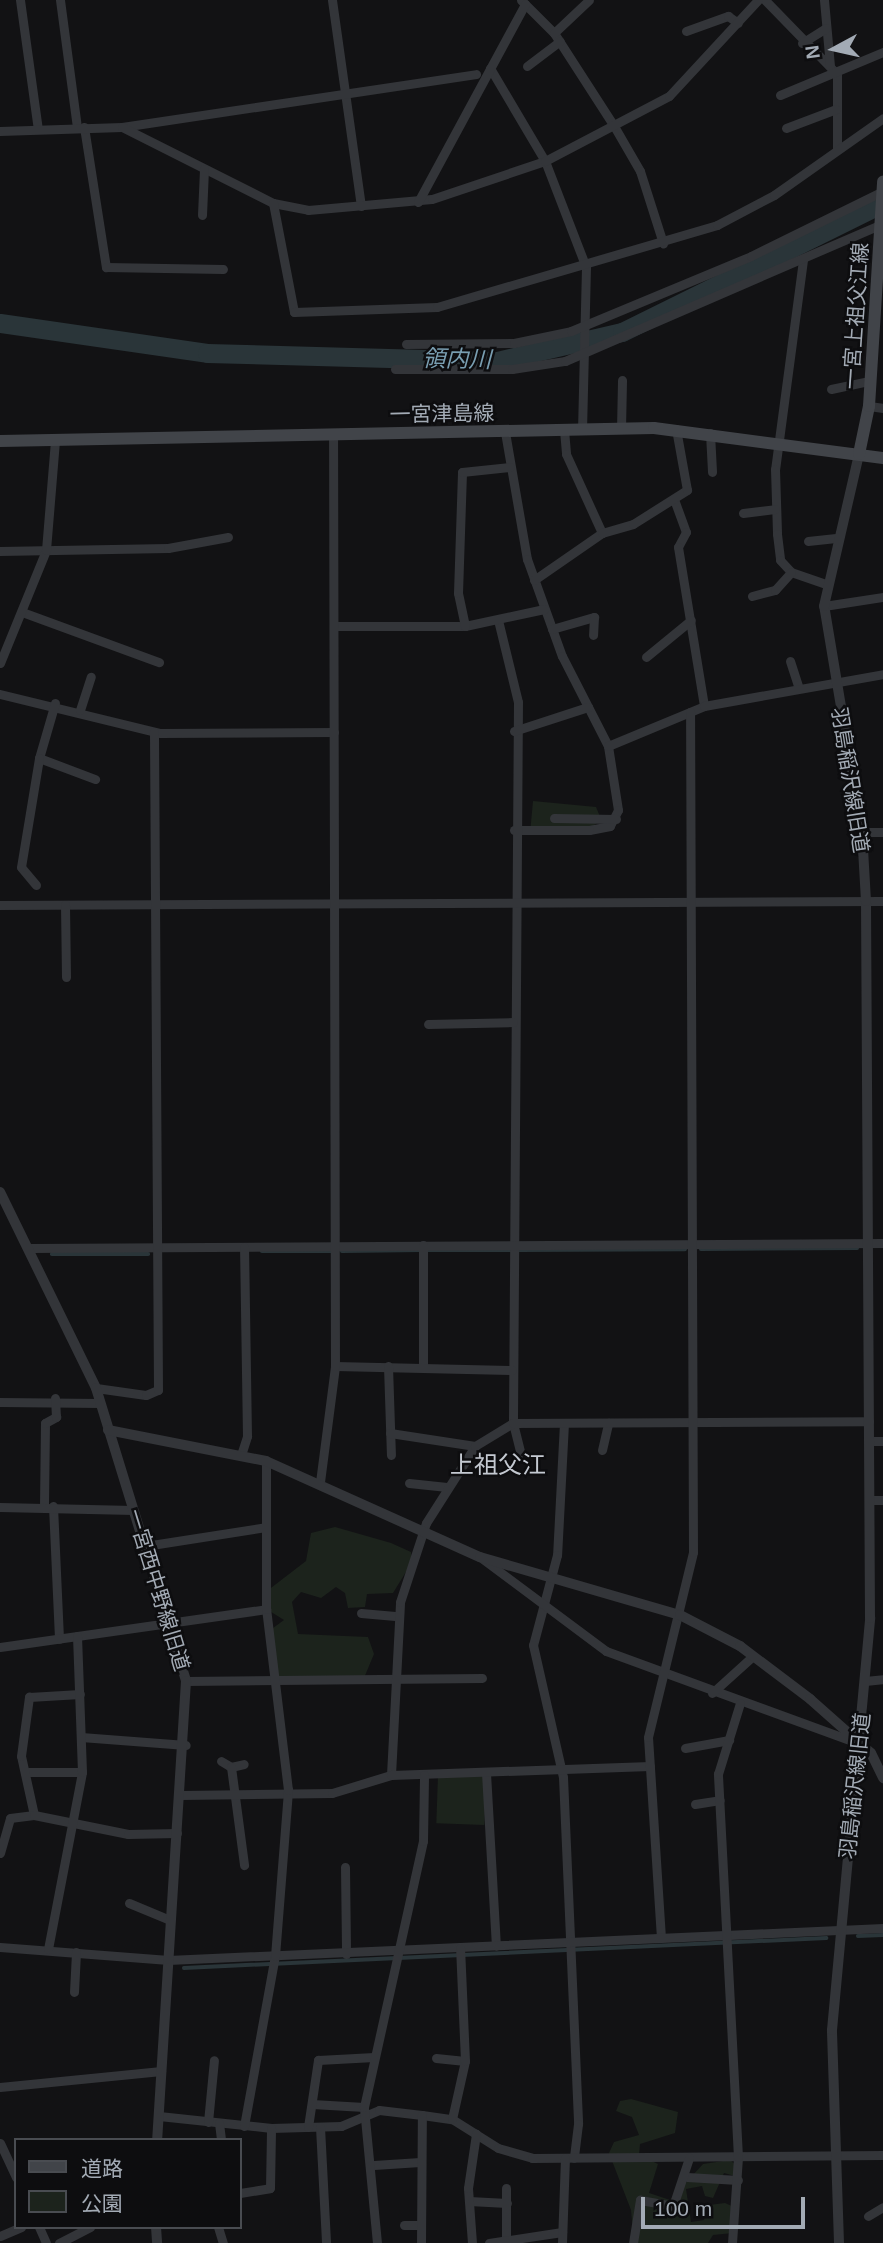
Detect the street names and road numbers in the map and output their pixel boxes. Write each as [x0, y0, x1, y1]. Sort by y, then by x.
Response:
street label: 一宮上祖父江線 [838, 242, 874, 390]
street label: 一宮津島線 [389, 400, 495, 428]
street label: 羽島稲沢線旧道 [826, 705, 874, 855]
street label: 一宮西中野線旧道 [121, 1506, 195, 1674]
street label: 羽島稲沢線旧道 [835, 1712, 875, 1860]

